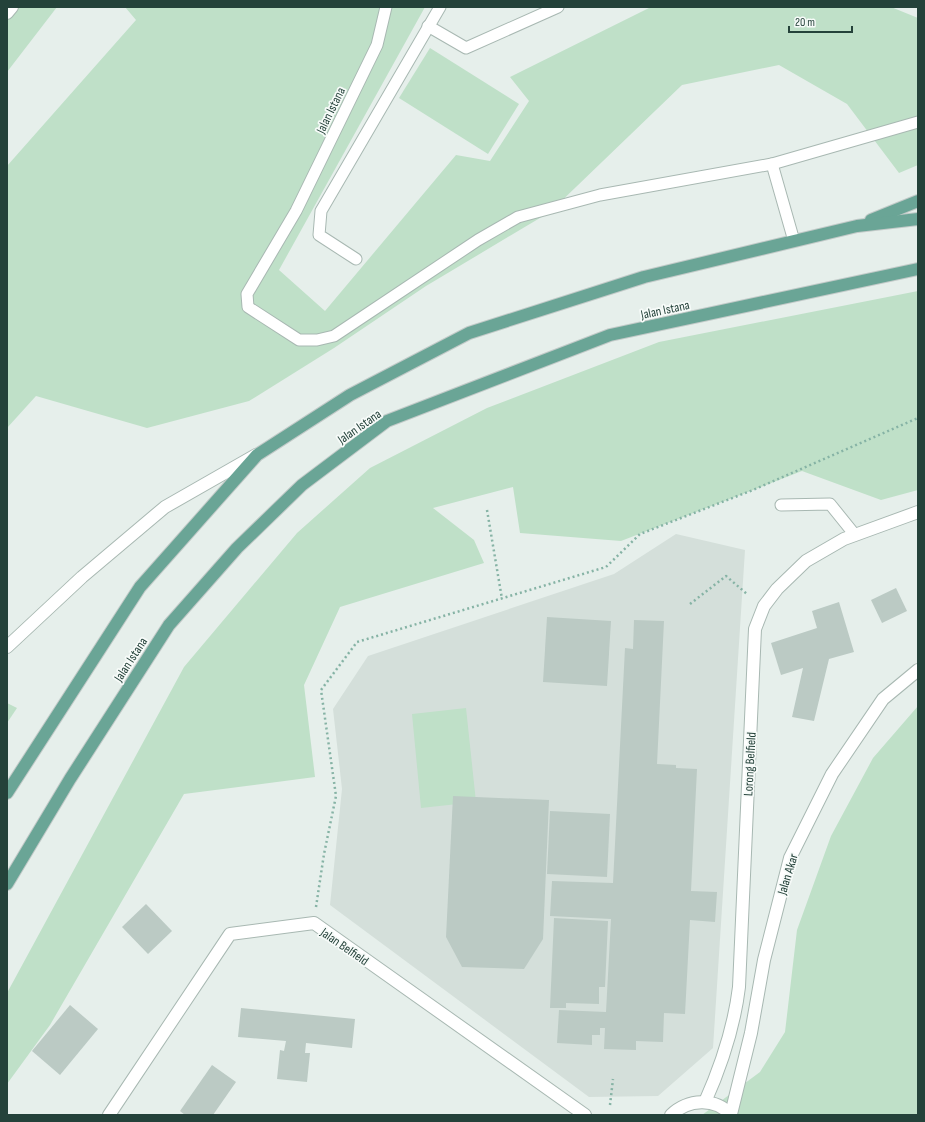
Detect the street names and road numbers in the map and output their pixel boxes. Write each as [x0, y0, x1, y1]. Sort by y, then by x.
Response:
street label: Jalan Istana [312, 85, 349, 137]
street label: Jalan Istana [638, 297, 691, 323]
street label: Jalan Istana [334, 406, 384, 448]
street label: Jalan Istana [110, 634, 151, 685]
street label: Lorong Belfield [740, 732, 760, 796]
street label: Jalan Akar [774, 852, 802, 898]
street label: Jalan Belfield [317, 924, 372, 969]

